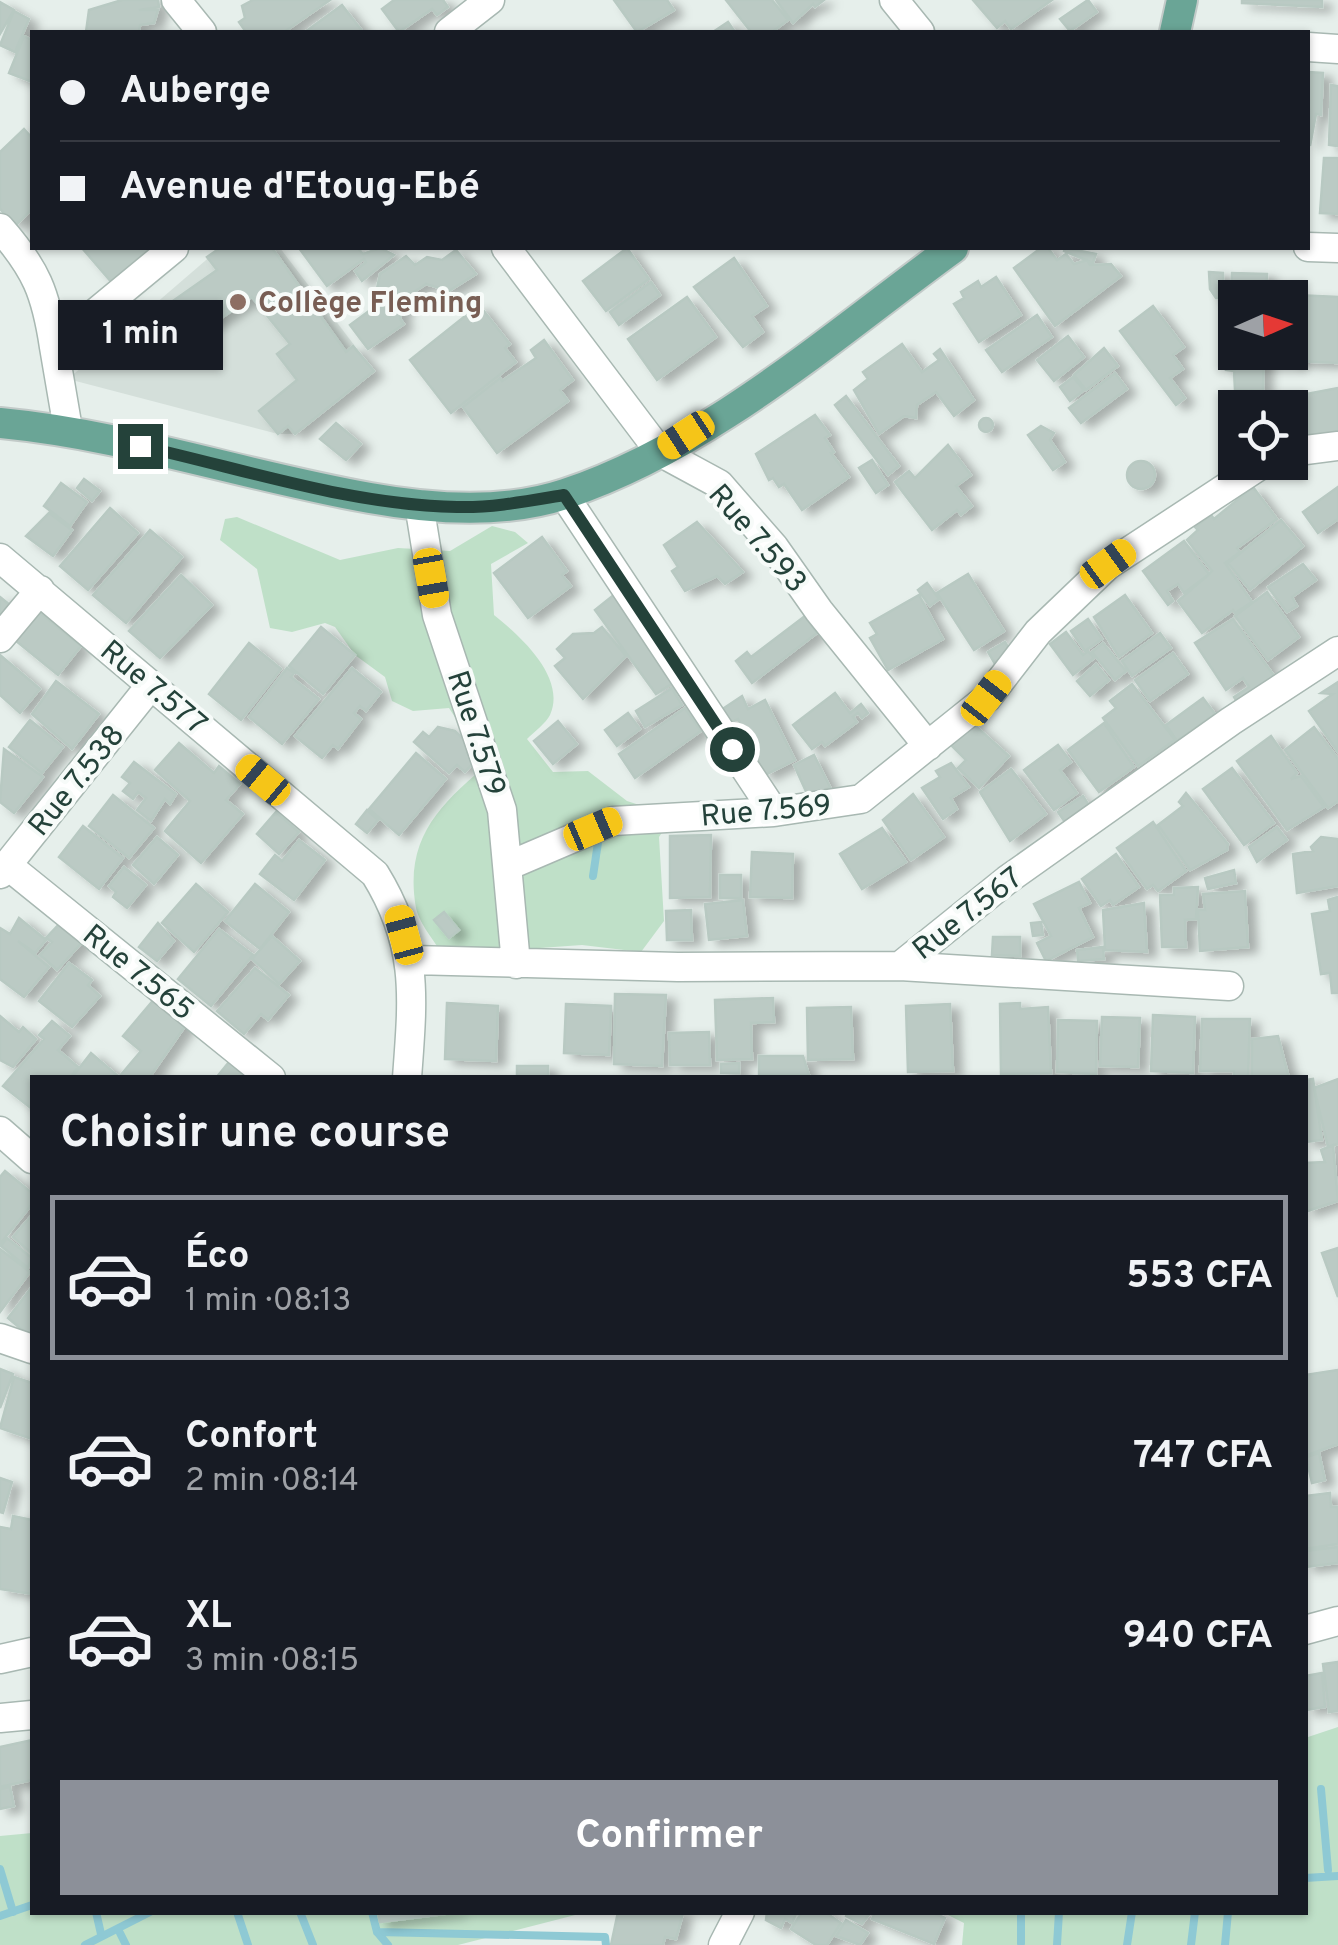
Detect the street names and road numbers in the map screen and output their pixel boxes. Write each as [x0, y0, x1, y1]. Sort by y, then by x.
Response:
street label: Rue 7.593 [699, 478, 813, 602]
street label: Rue 7.577 [91, 633, 213, 744]
street label: Rue 7.579 [437, 666, 512, 801]
street label: Rue 7.538 [22, 718, 134, 845]
street label: Rue 7.569 [699, 788, 833, 837]
street label: Rue 7.567 [906, 861, 1031, 969]
street label: Rue 7.565 [74, 918, 201, 1030]

